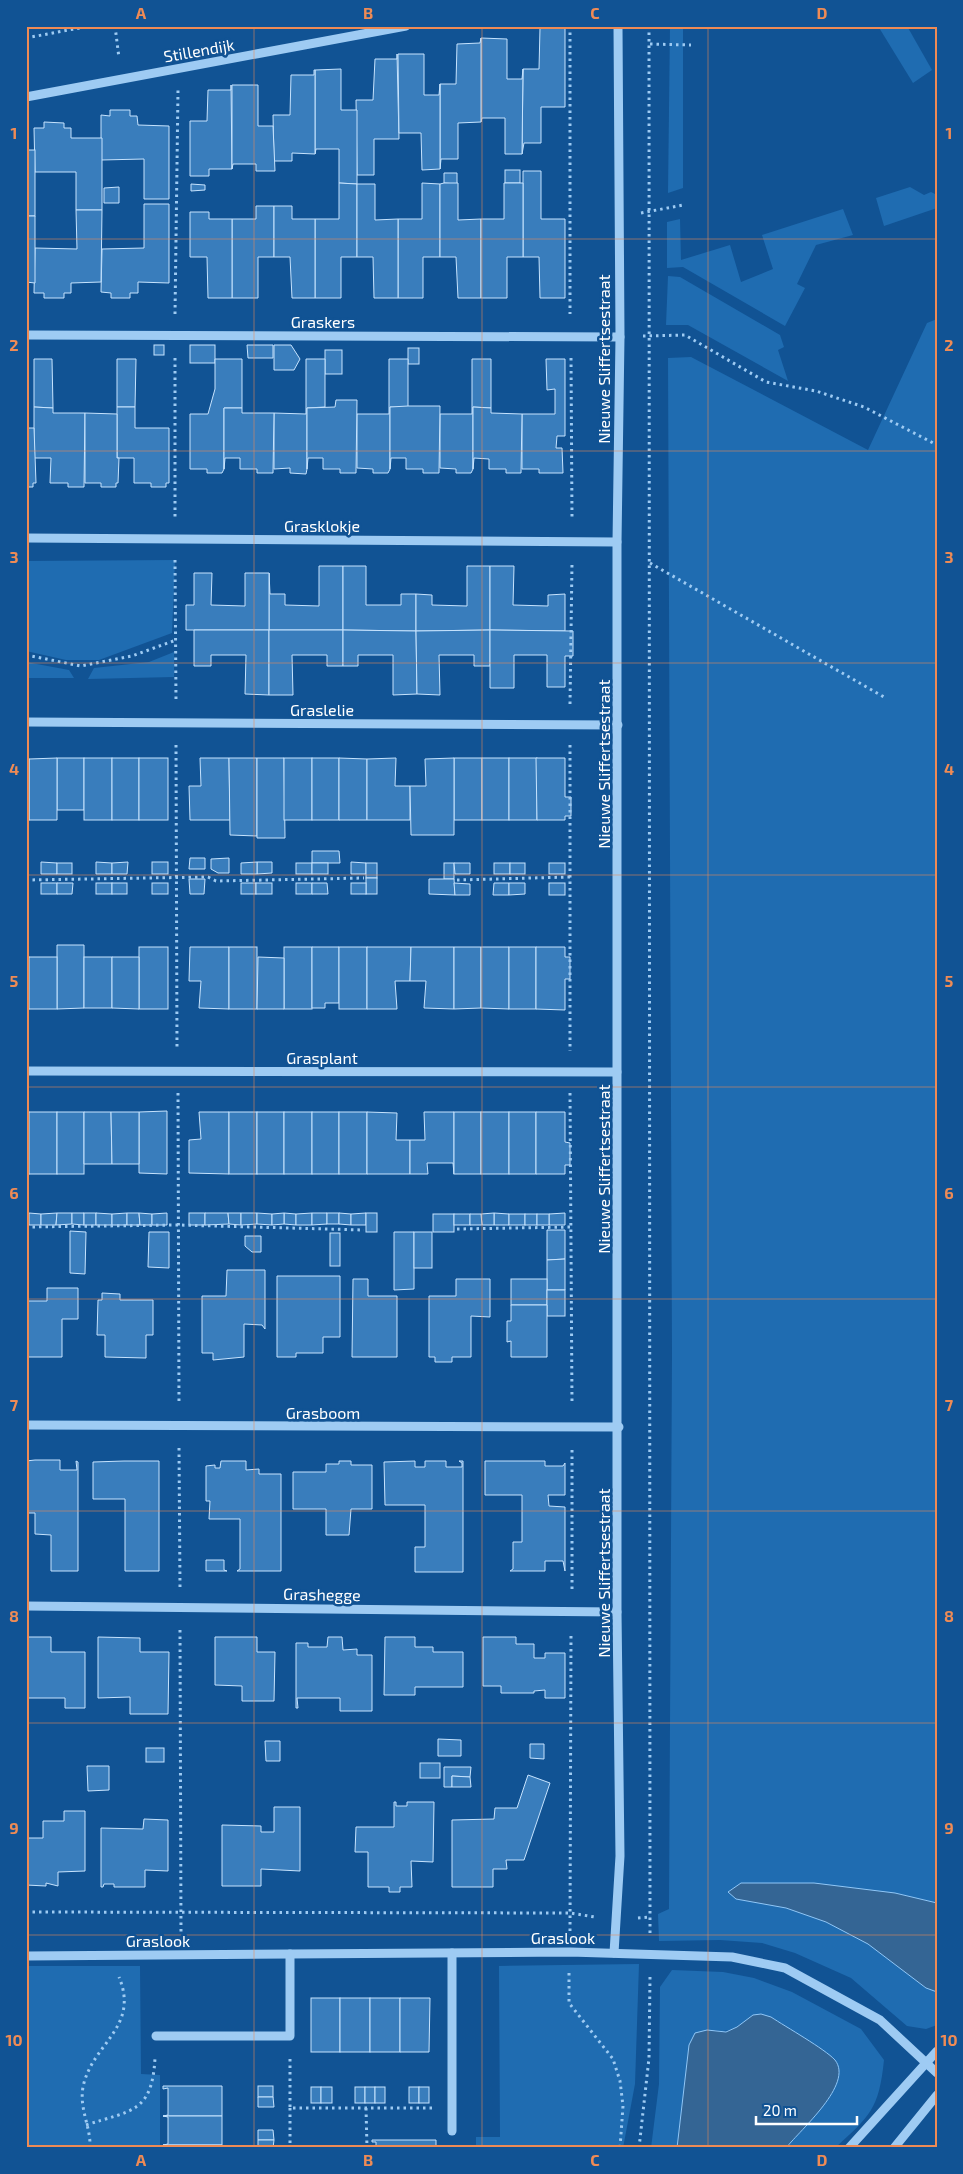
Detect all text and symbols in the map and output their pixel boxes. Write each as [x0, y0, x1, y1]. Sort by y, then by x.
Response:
text: A [136, 3, 147, 22]
text: B [363, 3, 373, 22]
text: C [590, 3, 600, 22]
text: D [817, 3, 828, 22]
street label: Stillendijk [162, 34, 236, 67]
text: 1 [11, 123, 17, 142]
text: 1 [946, 123, 952, 142]
street label: Nieuwe Sliffertsestraat [594, 274, 613, 444]
street label: Graskers [291, 312, 355, 331]
text: 2 [9, 335, 19, 354]
text: 2 [944, 335, 954, 354]
street label: Grasklokje [284, 516, 360, 536]
text: 3 [9, 547, 19, 566]
text: 3 [944, 547, 954, 566]
street label: Nieuwe Sliffertsestraat [594, 679, 613, 849]
street label: Graslelie [290, 700, 354, 719]
text: 4 [9, 759, 19, 778]
text: 4 [944, 759, 954, 778]
text: 5 [10, 971, 19, 990]
text: 5 [945, 971, 954, 990]
street label: Grasplant [286, 1048, 358, 1067]
street label: Nieuwe Sliffertsestraat [594, 1084, 613, 1254]
text: 6 [9, 1183, 19, 1202]
text: 6 [944, 1183, 954, 1202]
text: 7 [10, 1395, 19, 1414]
text: 7 [945, 1395, 954, 1414]
street label: Grasboom [286, 1403, 360, 1422]
street label: Nieuwe Sliffertsestraat [594, 1488, 613, 1658]
street label: Grashegge [283, 1584, 361, 1604]
text: 8 [9, 1606, 19, 1625]
text: 8 [944, 1606, 954, 1625]
text: 9 [9, 1818, 19, 1837]
text: 9 [944, 1818, 954, 1837]
street label: Graslook [531, 1928, 595, 1947]
street label: Graslook [126, 1931, 190, 1950]
text: 10 [5, 2030, 23, 2049]
text: 10 [940, 2030, 958, 2049]
scale bar [756, 2094, 857, 2126]
text: 20 m [763, 2101, 797, 2119]
text: A [136, 2150, 147, 2169]
text: B [363, 2150, 373, 2169]
text: C [590, 2150, 600, 2169]
text: D [817, 2150, 828, 2169]

